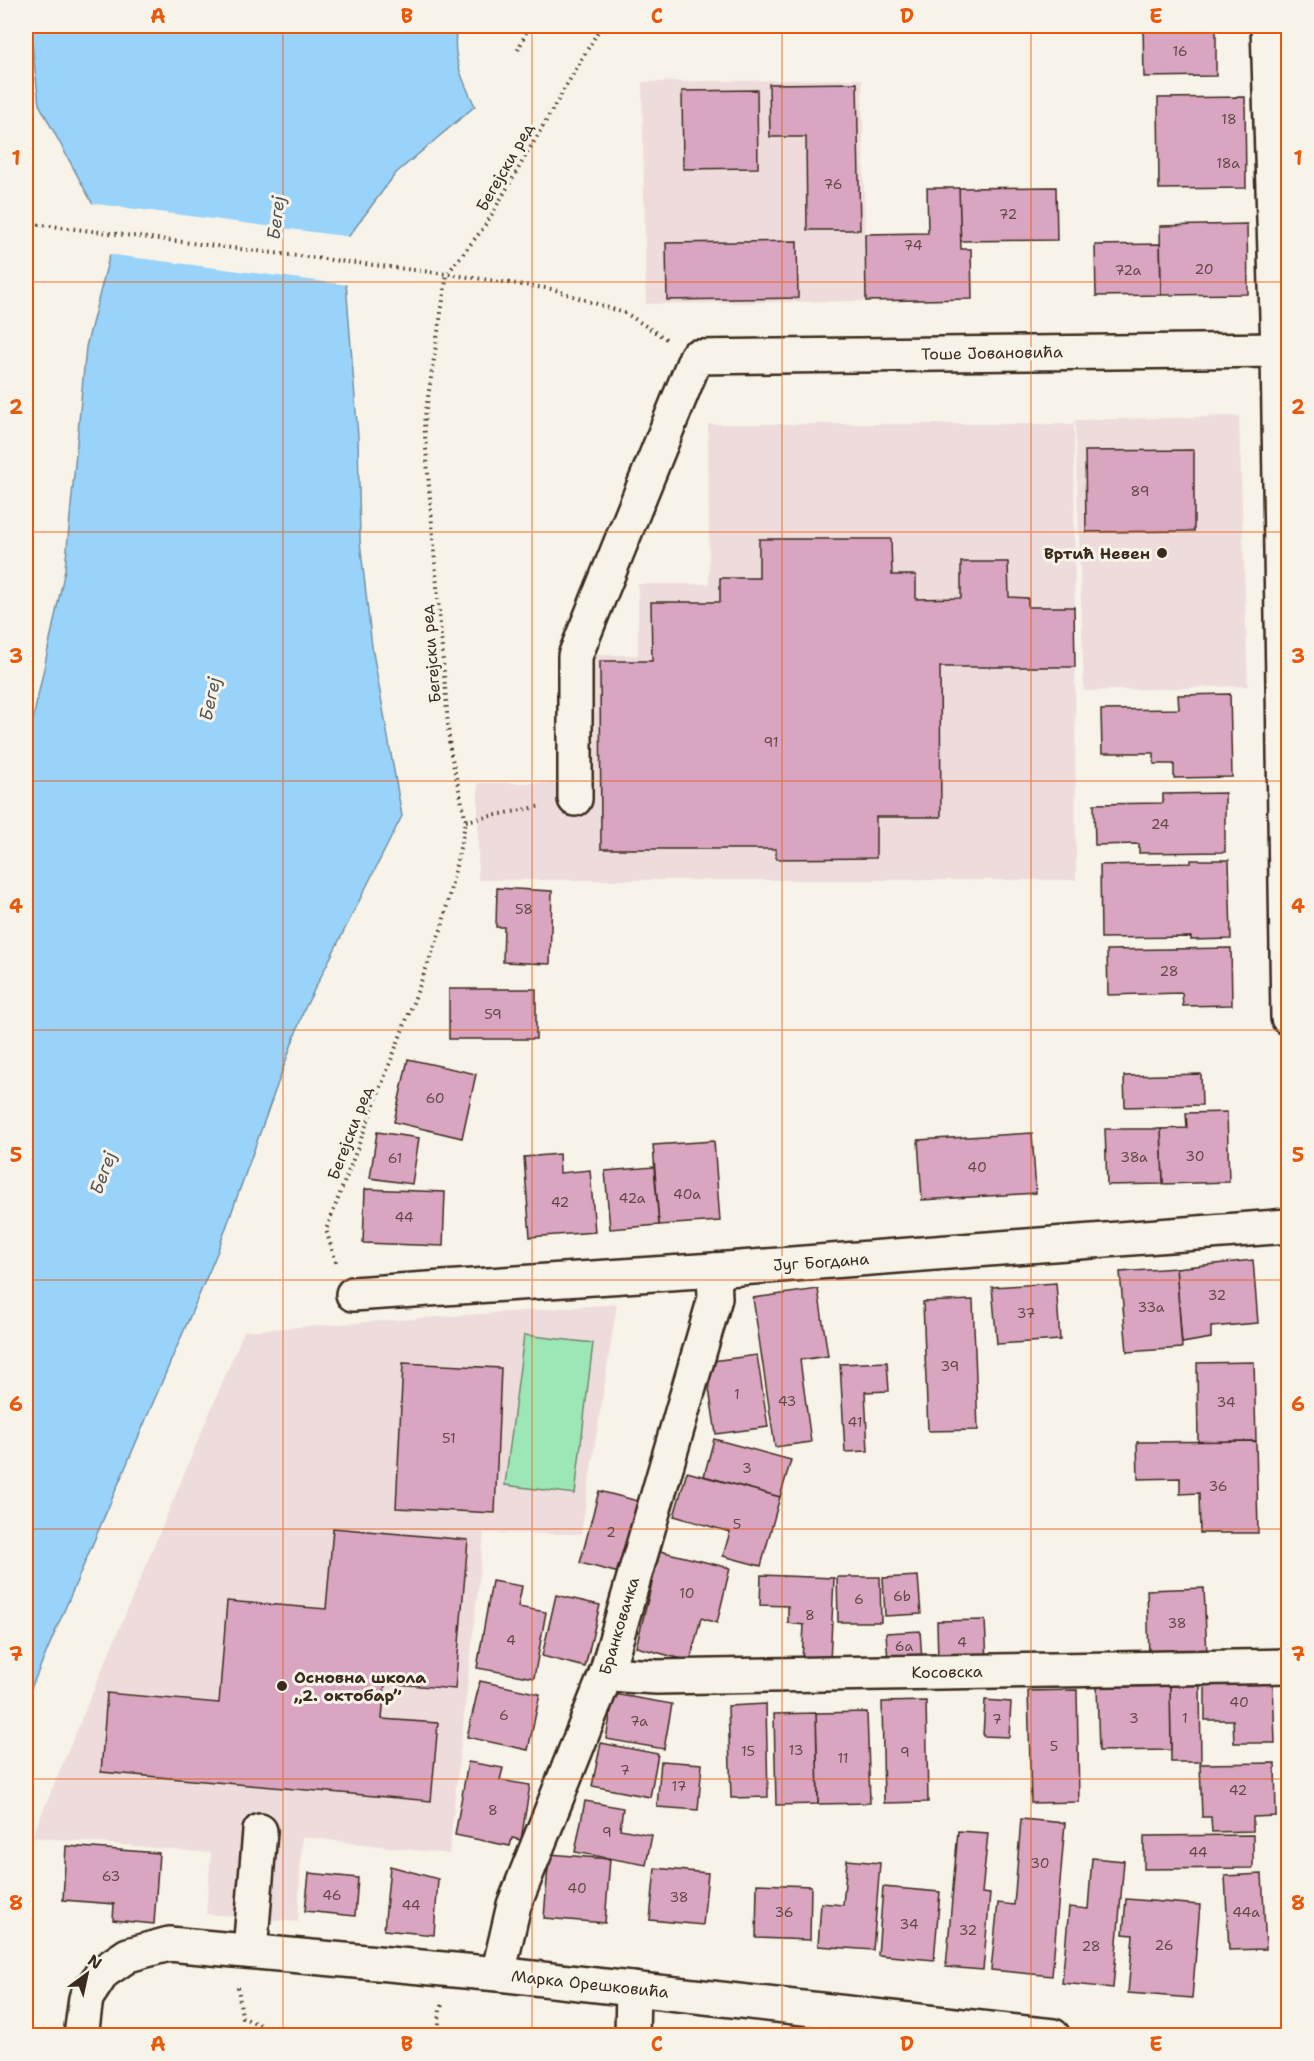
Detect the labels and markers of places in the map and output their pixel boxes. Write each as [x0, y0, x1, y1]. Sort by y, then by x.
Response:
place label: Вртић Невен [1044, 543, 1150, 564]
marker: Вртић Невен [1155, 546, 1169, 560]
place label: Основна школа „2. октобар” [294, 1667, 426, 1706]
marker: Основна школа „2. октобар” [275, 1679, 289, 1693]

